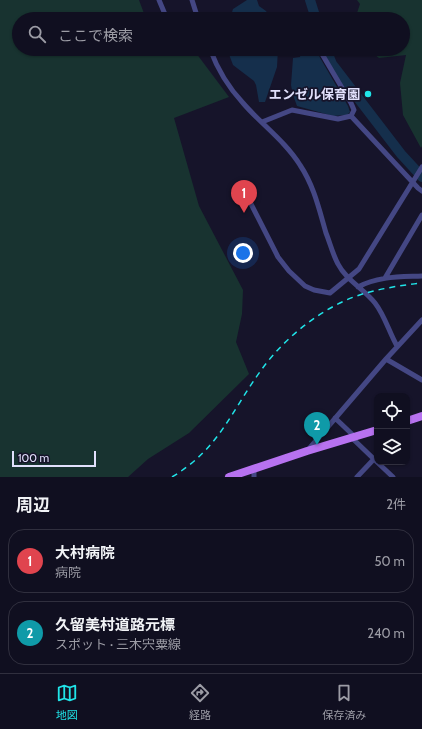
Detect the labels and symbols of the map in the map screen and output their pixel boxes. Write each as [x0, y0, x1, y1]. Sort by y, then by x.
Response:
place label: エンゼル保育園 [269, 86, 360, 102]
marker: エンゼル保育園 [363, 89, 373, 99]
pin: 1 [231, 180, 257, 213]
your location [233, 243, 253, 263]
pin: 2 [304, 412, 330, 445]
scale bar [12, 449, 96, 468]

